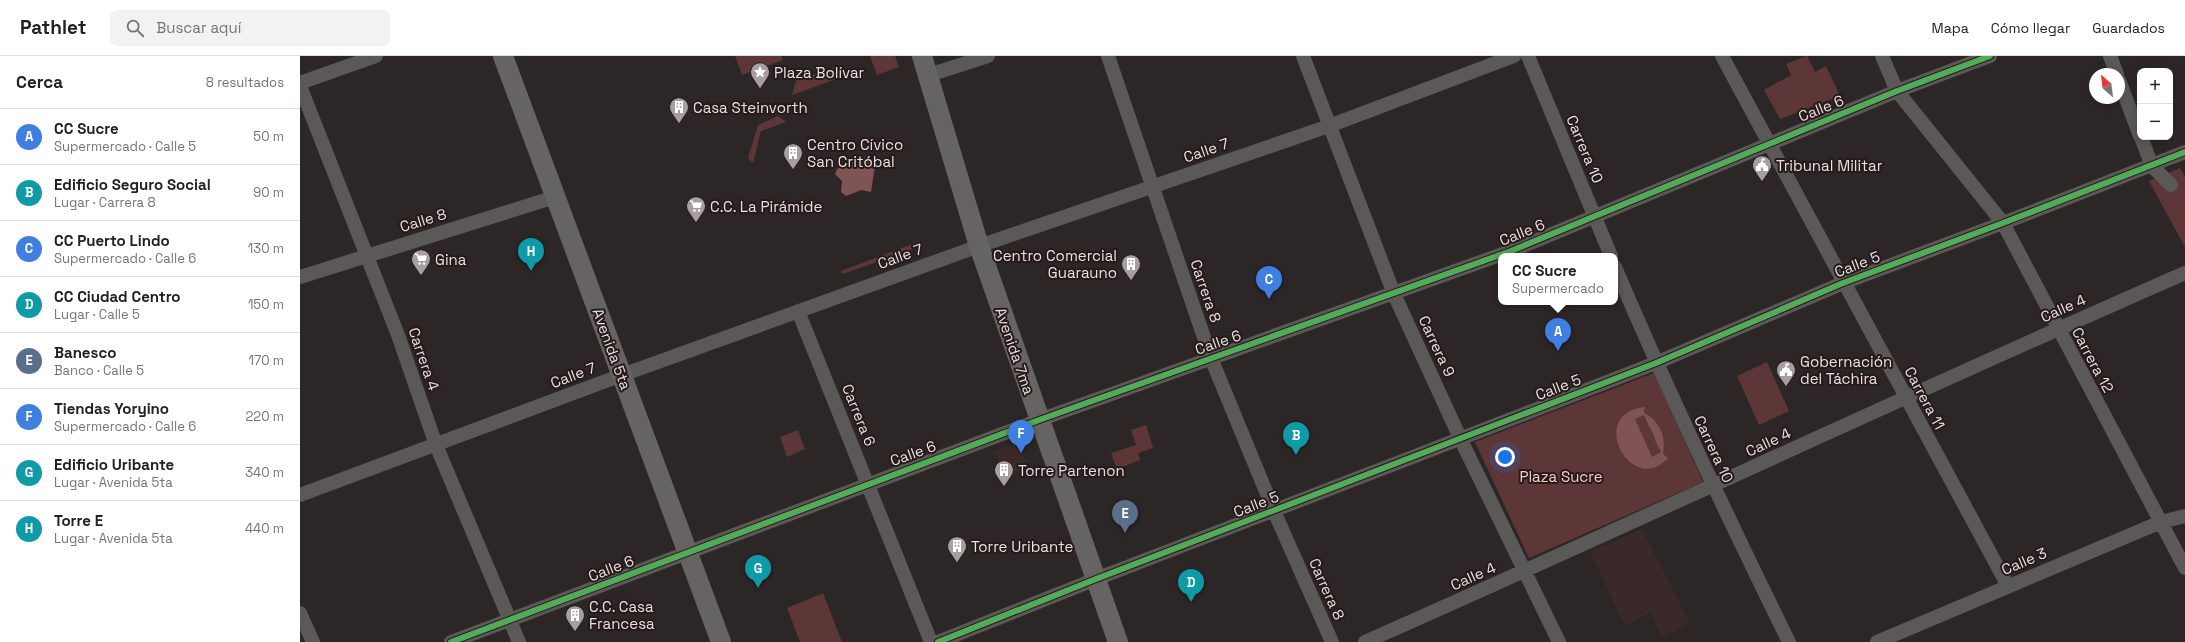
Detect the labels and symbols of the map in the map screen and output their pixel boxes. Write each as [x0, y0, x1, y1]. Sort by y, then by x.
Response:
place icon: Plaza Bolívar [749, 61, 771, 89]
place label: Plaza Bolívar [774, 63, 865, 82]
north arrow [2089, 68, 2125, 104]
street label: Calle 6 [1795, 90, 1847, 126]
building icon: Casa Steinvorth [668, 96, 690, 124]
place label: Casa Steinvorth [693, 98, 808, 117]
street label: Carrera 10 [1562, 112, 1608, 186]
street label: Calle 7 [1181, 133, 1231, 167]
place label: Centro Cívico San Critóbal [807, 135, 903, 171]
building icon: Centro Cívico San Critóbal [782, 142, 804, 170]
public building icon: Tribunal Militar [1751, 154, 1773, 182]
place label: Tribunal Militar [1776, 156, 1883, 175]
supermarket icon: C.C. La Pirámide [685, 195, 707, 223]
place label: C.C. La Pirámide [710, 197, 822, 216]
street label: Calle 8 [397, 204, 449, 236]
street label: Calle 6 [1496, 214, 1548, 250]
pin: H [518, 238, 544, 271]
street label: Calle 7 [875, 239, 925, 273]
place label: Centro Comercial Guarauno [993, 246, 1117, 282]
street label: Calle 5 [1832, 247, 1883, 281]
supermarket icon: Gina [410, 248, 432, 276]
place label: Gina [435, 250, 467, 269]
building icon: Centro Comercial Guarauno [1120, 253, 1142, 281]
street label: Carrera 8 [1186, 257, 1226, 325]
pin: C [1256, 266, 1282, 299]
street label: Calle 4 [2037, 290, 2089, 326]
street label: Avenida 7ma [991, 305, 1039, 397]
street label: Avenida 5ta [588, 306, 636, 393]
street label: Carrera 9 [1415, 312, 1459, 380]
pin: A [1545, 318, 1571, 351]
street label: Carrera 12 [2068, 324, 2118, 396]
street label: Carrera 4 [404, 325, 444, 393]
street label: Calle 6 [1192, 325, 1244, 359]
place label: Gobernación del Táchira [1800, 352, 1892, 388]
street label: Calle 7 [548, 358, 598, 392]
public building icon: Gobernación del Táchira [1775, 359, 1797, 387]
street label: Carrera 11 [1901, 363, 1949, 433]
street label: Calle 5 [1533, 370, 1584, 404]
street label: Carrera 6 [838, 381, 880, 449]
street label: Carrera 10 [1690, 412, 1738, 486]
pin: F [1008, 420, 1034, 453]
pin: B [1283, 422, 1309, 455]
street label: Calle 4 [1742, 423, 1794, 461]
street label: Calle 6 [887, 436, 939, 470]
your location [1495, 447, 1515, 467]
building icon: Torre Partenon [993, 459, 1015, 487]
place label: Torre Partenon [1018, 461, 1125, 480]
park label: Plaza Sucre [1519, 467, 1603, 486]
street label: Calle 5 [1231, 487, 1282, 521]
pin: E [1112, 500, 1138, 533]
building icon: Torre Uribante [946, 535, 968, 563]
place label: Torre Uribante [971, 537, 1074, 556]
street label: Calle 3 [1998, 543, 2050, 579]
street label: Calle 6 [585, 551, 637, 585]
pin: G [745, 555, 771, 588]
street label: Carrera 8 [1305, 555, 1349, 623]
street label: Calle 4 [1447, 558, 1499, 594]
pin: D [1178, 569, 1204, 602]
place label: C.C. Casa Francesa [589, 597, 655, 633]
building icon: C.C. Casa Francesa [564, 604, 586, 632]

